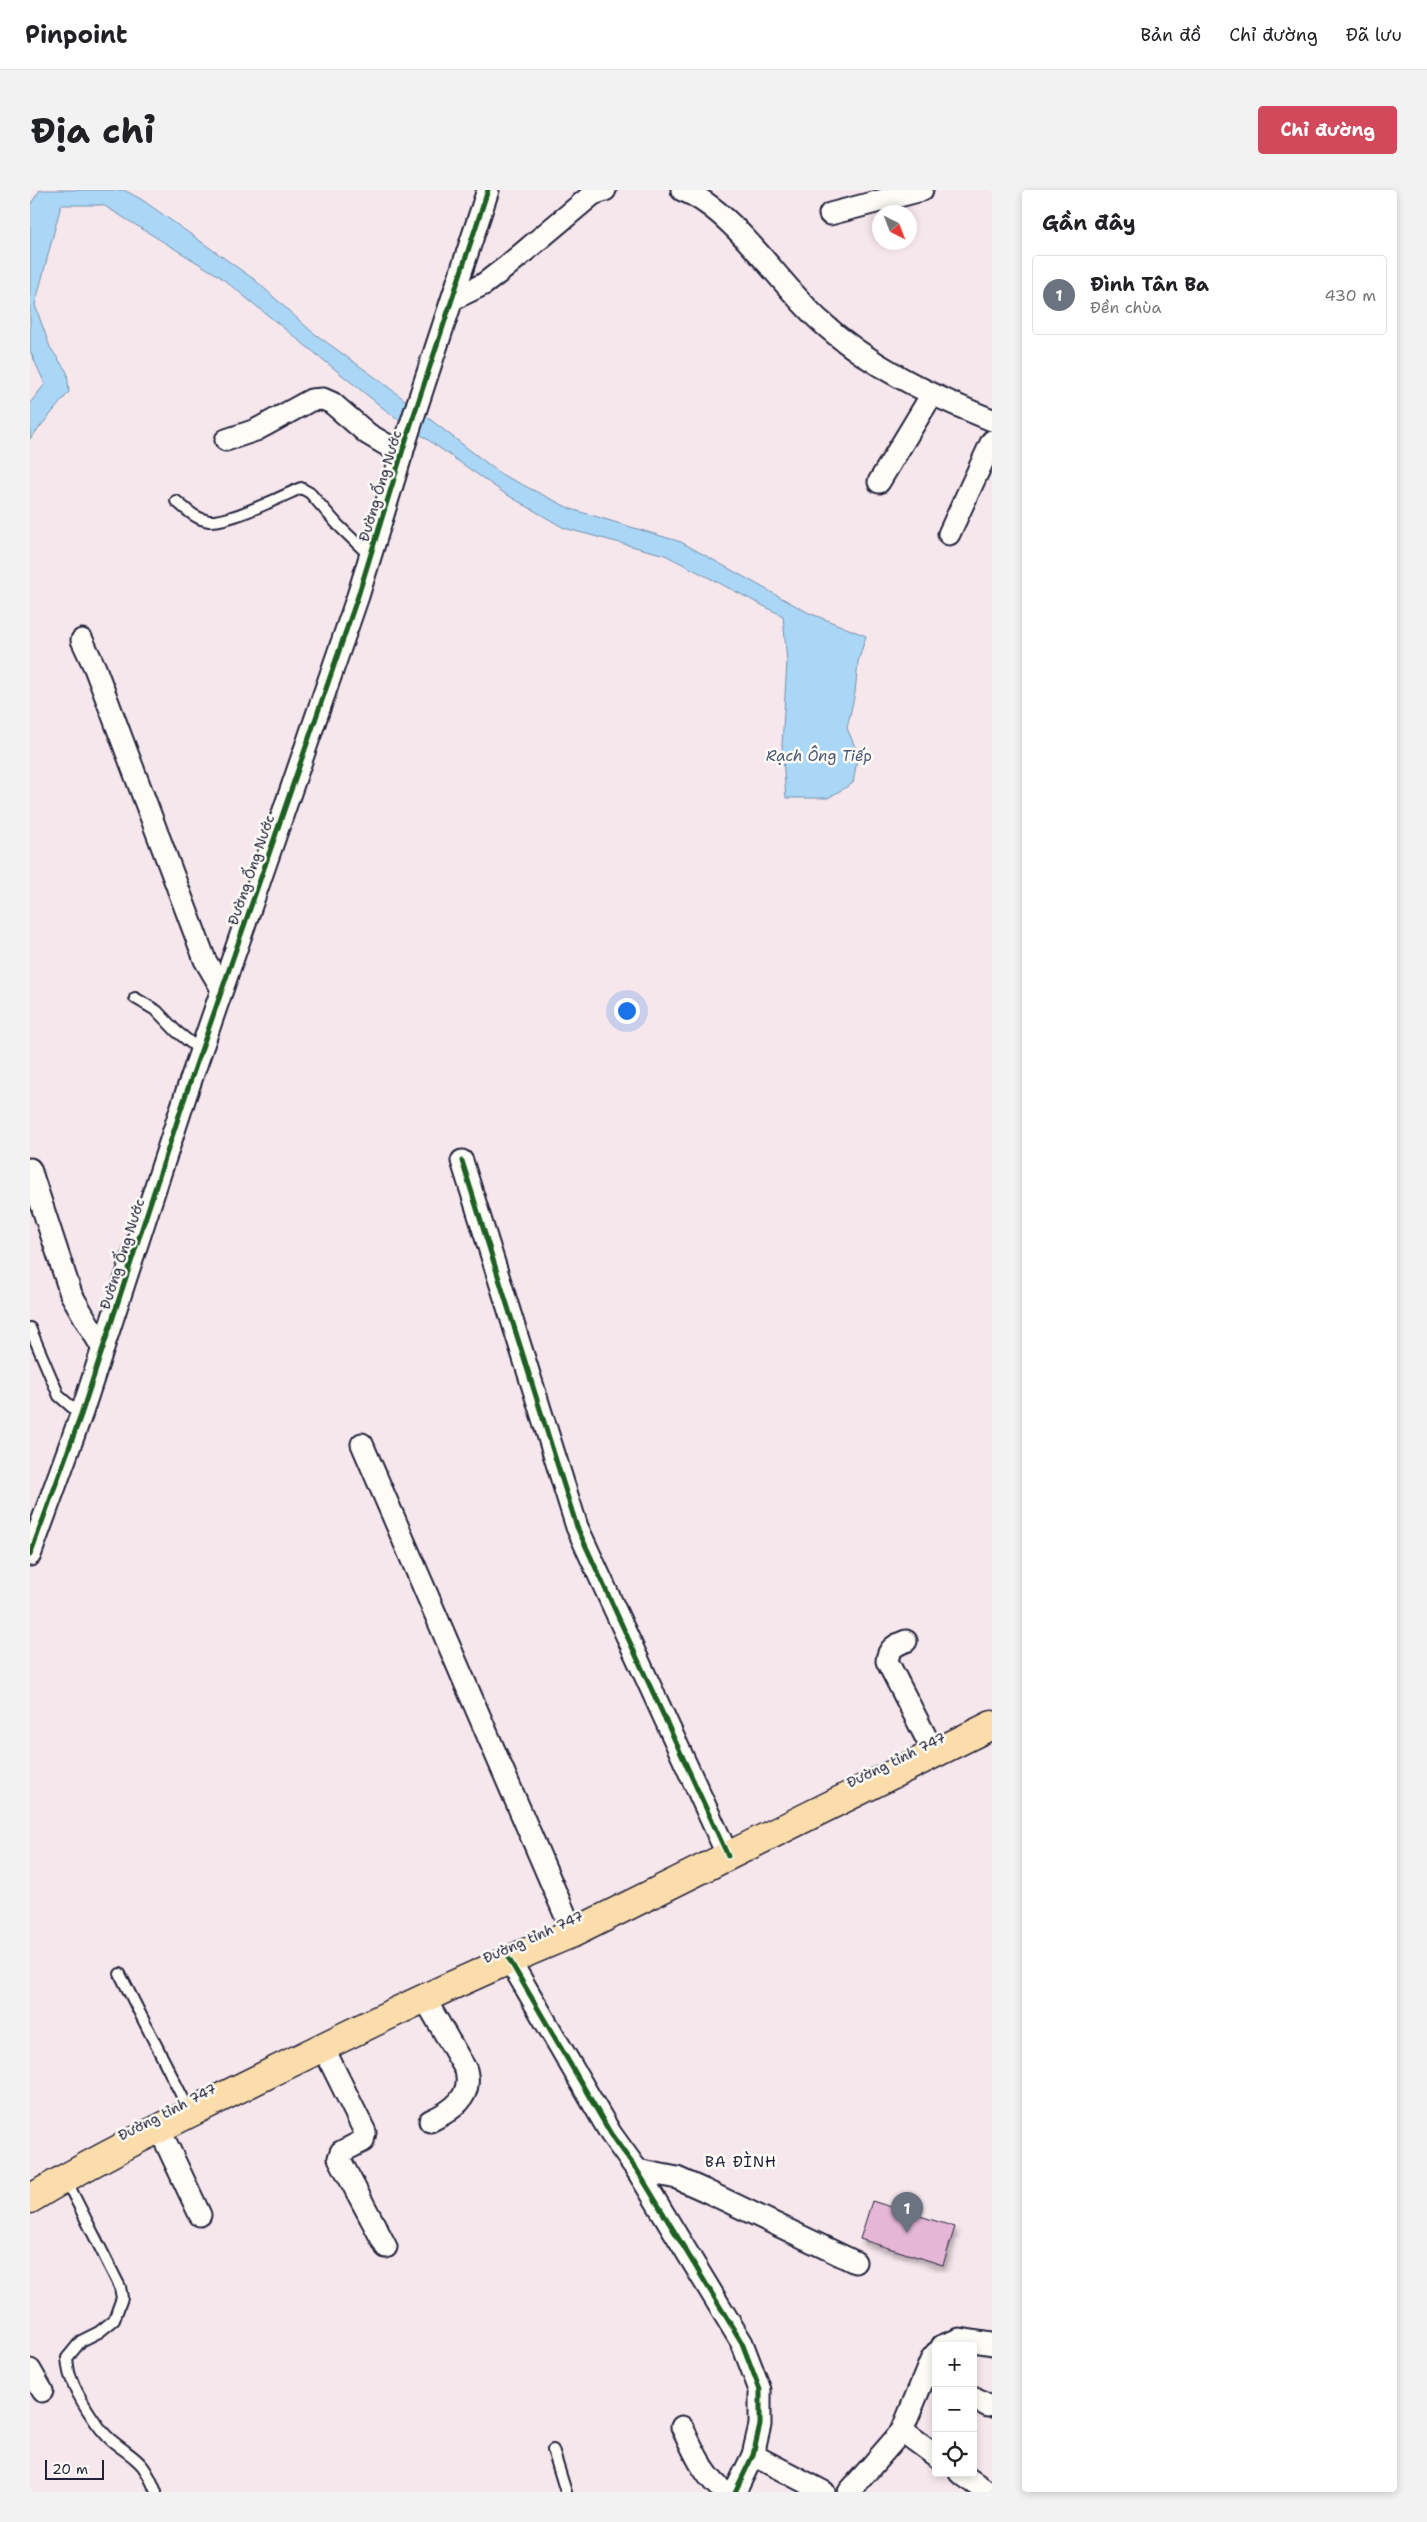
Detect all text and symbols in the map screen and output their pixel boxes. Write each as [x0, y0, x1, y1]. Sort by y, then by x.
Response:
text: Pinpoint [25, 19, 127, 51]
text: Bản đồ [1140, 23, 1201, 47]
text: Chỉ đường [1229, 23, 1318, 47]
text: Đã lưu [1346, 23, 1402, 47]
button: Chỉ đường [1258, 106, 1397, 154]
text: Địa chỉ [30, 107, 154, 154]
north arrow [872, 205, 917, 250]
text: Gần đây [1042, 209, 1136, 237]
text: Đình Tân Ba [1090, 272, 1209, 297]
text: 1 [1055, 285, 1063, 306]
text: 430 m [1325, 285, 1376, 306]
text: Đền chùa [1090, 297, 1161, 318]
street label: Đường Ống Nước [353, 428, 405, 544]
water label: Rạch Ông Tiếp [766, 745, 872, 766]
street label: Đường Ống Nước [222, 812, 278, 928]
your location [614, 998, 640, 1024]
street label: Đường Ống Nước [94, 1196, 148, 1312]
street label: Đường tỉnh 747 [843, 1728, 949, 1792]
street label: Đường tỉnh 747 [480, 1907, 586, 1967]
street label: Đường tỉnh 747 [115, 2079, 219, 2145]
district label: BA ĐÌNH [705, 2151, 777, 2172]
pin: 1 [891, 2192, 923, 2233]
map controls [932, 2342, 977, 2477]
button: + [932, 2342, 977, 2387]
button: − [932, 2387, 977, 2432]
button: locate [932, 2432, 977, 2477]
scale bar [45, 2457, 104, 2480]
text: 20 m [52, 2460, 88, 2478]

